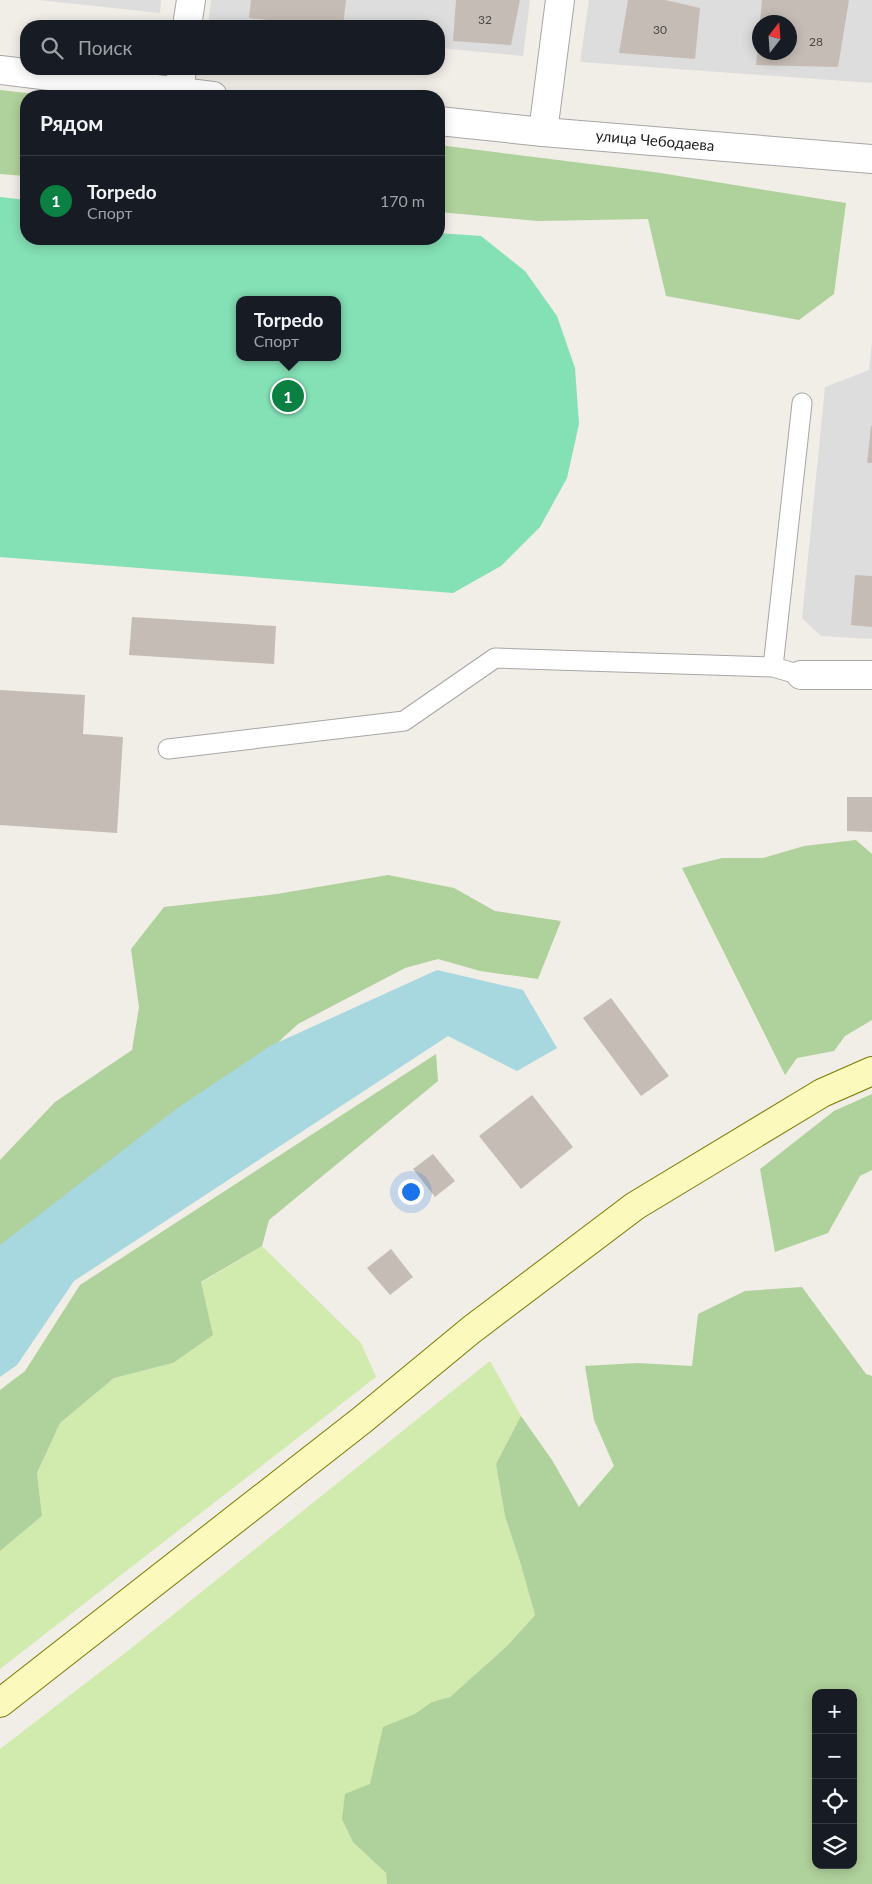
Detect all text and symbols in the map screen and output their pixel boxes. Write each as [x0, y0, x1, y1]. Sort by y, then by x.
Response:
house number: 32 [478, 12, 492, 27]
north arrow [752, 15, 797, 60]
search box [20, 20, 445, 75]
house number: 30 [653, 22, 667, 37]
icon: search [38, 34, 66, 62]
house number: 28 [809, 34, 823, 49]
text: Поиск [78, 36, 132, 59]
text: Рядом [40, 110, 103, 135]
street label: улица Чебодаева [595, 126, 715, 154]
text: Torpedo [87, 180, 157, 203]
text: 1 [51, 191, 61, 210]
text: 170 m [380, 191, 425, 210]
text: Спорт [87, 203, 133, 222]
popup [236, 296, 341, 361]
text: Torpedo [254, 308, 323, 331]
text: Спорт [254, 331, 299, 350]
pin: 1 [272, 377, 304, 415]
your location [398, 1179, 424, 1205]
map controls [812, 1689, 857, 1869]
button: + [812, 1689, 857, 1734]
button: − [812, 1734, 857, 1779]
button: locate [812, 1779, 857, 1824]
button: layers [812, 1824, 857, 1869]

